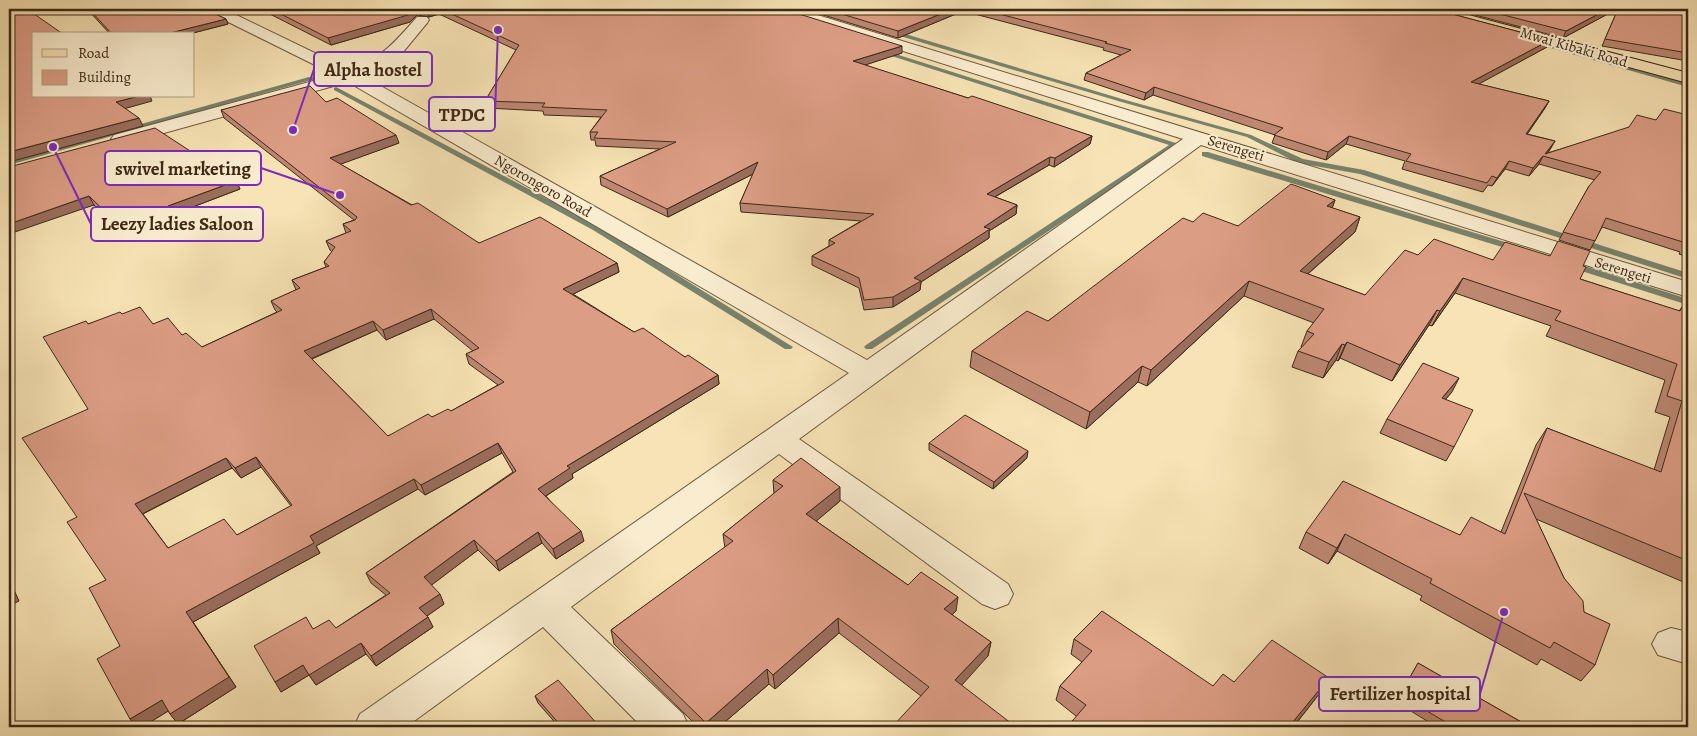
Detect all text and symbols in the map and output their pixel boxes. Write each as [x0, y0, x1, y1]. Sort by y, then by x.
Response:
street label: Mwai Kibaki Road [1518, 22, 1631, 72]
legend [32, 32, 195, 98]
text: Road [78, 43, 110, 63]
callout: Alpha hostel [314, 52, 432, 86]
text: Alpha hostel [323, 57, 422, 83]
text: Building [78, 67, 131, 87]
callout: TPDC [429, 97, 495, 131]
text: TPDC [439, 102, 485, 128]
street label: Serengeti [1205, 130, 1267, 166]
street label: Ngorongoro Road [491, 150, 596, 222]
callout: swivel marketing [105, 151, 261, 185]
text: swivel marketing [115, 156, 251, 182]
callout: Leezy ladies Saloon [91, 207, 263, 241]
text: Leezy ladies Saloon [101, 211, 254, 237]
street label: Serengeti [1592, 252, 1654, 288]
callout: Fertilizer hospital [1319, 677, 1480, 711]
text: Fertilizer hospital [1330, 681, 1470, 707]

